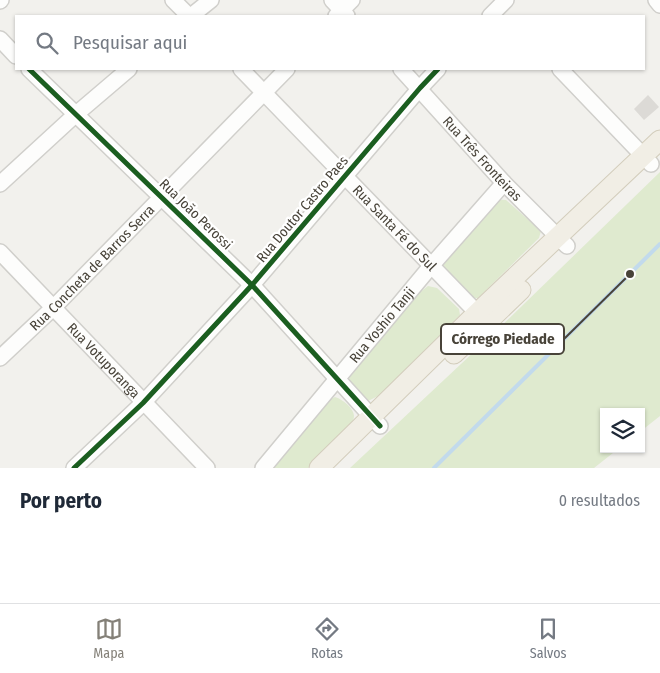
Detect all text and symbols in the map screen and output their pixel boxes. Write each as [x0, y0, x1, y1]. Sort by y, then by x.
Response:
search box [15, 15, 645, 70]
icon: search [33, 29, 61, 57]
text: Pesquisar aqui [73, 31, 187, 54]
street label: Rua Três Fronteiras [439, 113, 525, 205]
street label: Rua Doutor Castro Paes [253, 153, 352, 266]
street label: Rua João Perossi [156, 175, 236, 253]
street label: Rua Santa Fé do Sul [349, 182, 440, 275]
street label: Rua Concheta de Barros Serra [26, 201, 158, 334]
street label: Rua Yoshio Tanji [346, 284, 419, 367]
street label: Rua Votuporanga [63, 319, 144, 402]
callout: Córrego Piedade [441, 324, 564, 354]
text: Córrego Piedade [451, 330, 555, 348]
map controls [600, 408, 645, 453]
button: layers [600, 408, 645, 453]
text: Por perto [20, 488, 102, 514]
text: 0 resultados [559, 491, 640, 510]
tab: Mapa [93, 615, 124, 662]
tab: Rotas [311, 615, 343, 662]
tab: Salvos [530, 615, 567, 662]

